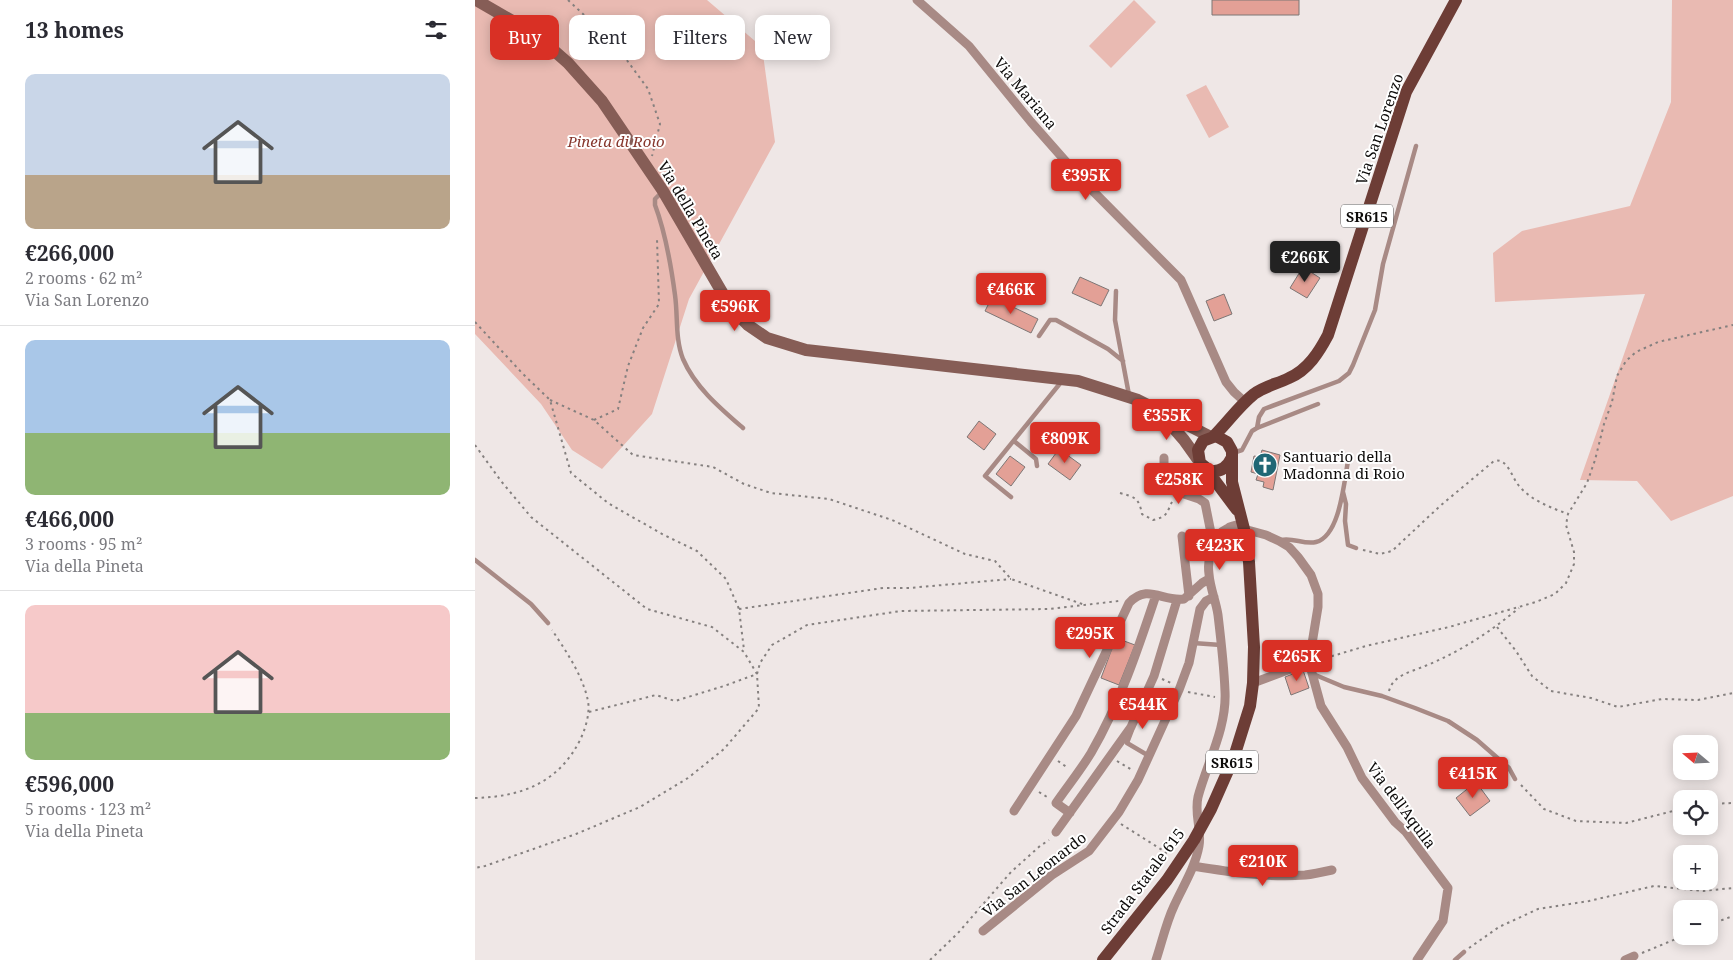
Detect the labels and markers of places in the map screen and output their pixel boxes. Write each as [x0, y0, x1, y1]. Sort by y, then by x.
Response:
pin: €395K [1051, 158, 1121, 201]
pin: €266K [1270, 240, 1340, 283]
pin: €466K [976, 272, 1046, 315]
pin: €596K [700, 290, 770, 332]
pin: €355K [1132, 398, 1202, 441]
pin: €809K [1030, 422, 1100, 464]
place label: Santuario della Madonna di Roio [1283, 446, 1405, 483]
church icon: Santuario della Madonna di Roio [1252, 452, 1278, 478]
pin: €258K [1144, 462, 1214, 505]
pin: €423K [1185, 528, 1255, 571]
pin: €295K [1055, 616, 1125, 659]
pin: €265K [1262, 640, 1332, 682]
pin: €544K [1108, 688, 1178, 730]
pin: €415K [1438, 756, 1508, 799]
pin: €210K [1228, 844, 1298, 887]

